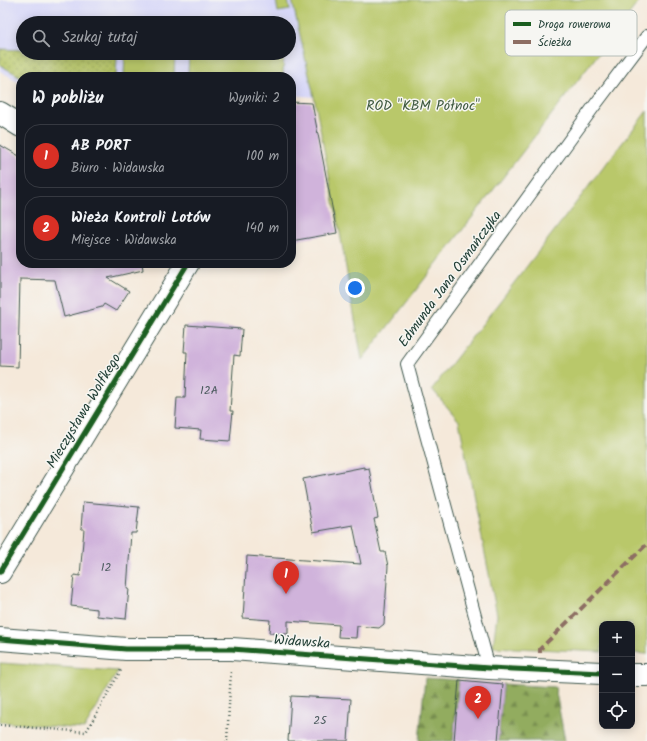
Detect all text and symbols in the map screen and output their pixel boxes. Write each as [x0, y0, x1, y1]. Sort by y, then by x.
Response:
legend [505, 10, 637, 56]
search box [16, 16, 296, 60]
text: Droga rowerowa [538, 16, 611, 34]
text: Szukaj tutaj [62, 26, 137, 50]
icon: search [30, 27, 52, 49]
text: Ścieżka [538, 34, 571, 52]
text: W pobliżu [32, 85, 103, 112]
text: Wyniki: 2 [229, 88, 280, 109]
park label: ROD "KBM Północ" [366, 95, 480, 117]
text: AB PORT [71, 134, 130, 158]
text: 1 [44, 146, 48, 167]
text: 100 m [246, 146, 279, 167]
text: Biuro · Widawska [71, 158, 165, 179]
text: Wieża Kontroli Lotów [71, 206, 210, 230]
street label: Edmunda Jana Osmańczyka [393, 206, 507, 352]
text: 2 [42, 218, 50, 239]
text: 140 m [246, 218, 279, 239]
text: Miejsce · Widawska [71, 230, 177, 251]
your location [345, 278, 365, 298]
street label: Mieczysława Wolfkego [41, 349, 127, 473]
house number: 12A [200, 381, 218, 400]
house number: 12 [101, 558, 111, 577]
pin: 1 [273, 561, 299, 594]
map controls [599, 621, 635, 729]
button: + [599, 621, 635, 657]
street label: Widawska [273, 629, 331, 655]
button: − [599, 657, 635, 693]
pin: 2 [465, 686, 491, 719]
button: locate [599, 693, 635, 729]
house number: 25 [313, 711, 328, 730]

